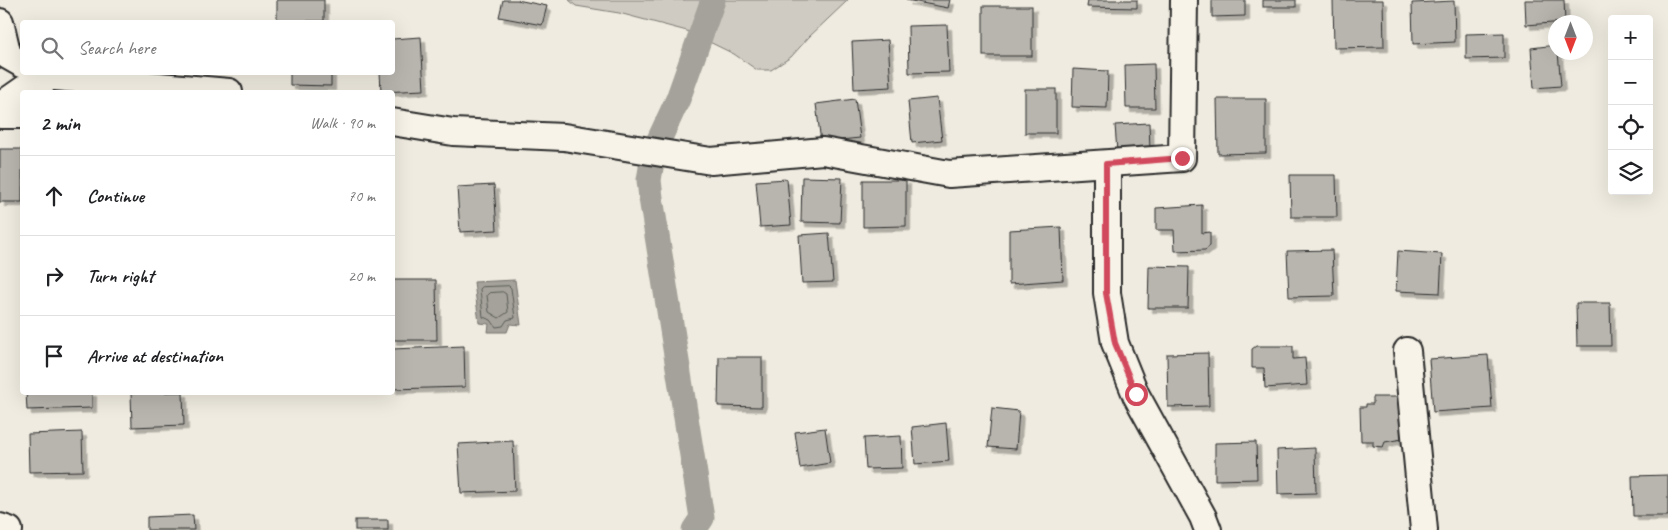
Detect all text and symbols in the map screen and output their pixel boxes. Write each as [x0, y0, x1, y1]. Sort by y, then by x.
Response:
north arrow [1548, 15, 1593, 60]
map controls [1608, 15, 1653, 195]
button: + [1608, 15, 1653, 60]
search box [20, 20, 395, 75]
icon: search [38, 34, 66, 62]
text: Search here [78, 36, 155, 60]
button: − [1608, 60, 1653, 105]
button: locate [1608, 105, 1653, 150]
text: 2 min [40, 110, 80, 136]
text: Walk · 90 m [310, 113, 375, 133]
route end [1171, 147, 1194, 170]
button: layers [1608, 150, 1653, 195]
icon: ahead [40, 182, 68, 210]
text: Continue [87, 184, 144, 208]
text: 70 m [348, 186, 375, 206]
icon: right [40, 262, 68, 290]
text: Turn right [87, 264, 154, 288]
text: 20 m [348, 266, 375, 286]
icon: arrive [40, 342, 68, 370]
text: Arrive at destination [87, 344, 223, 368]
route start [1125, 383, 1148, 406]

